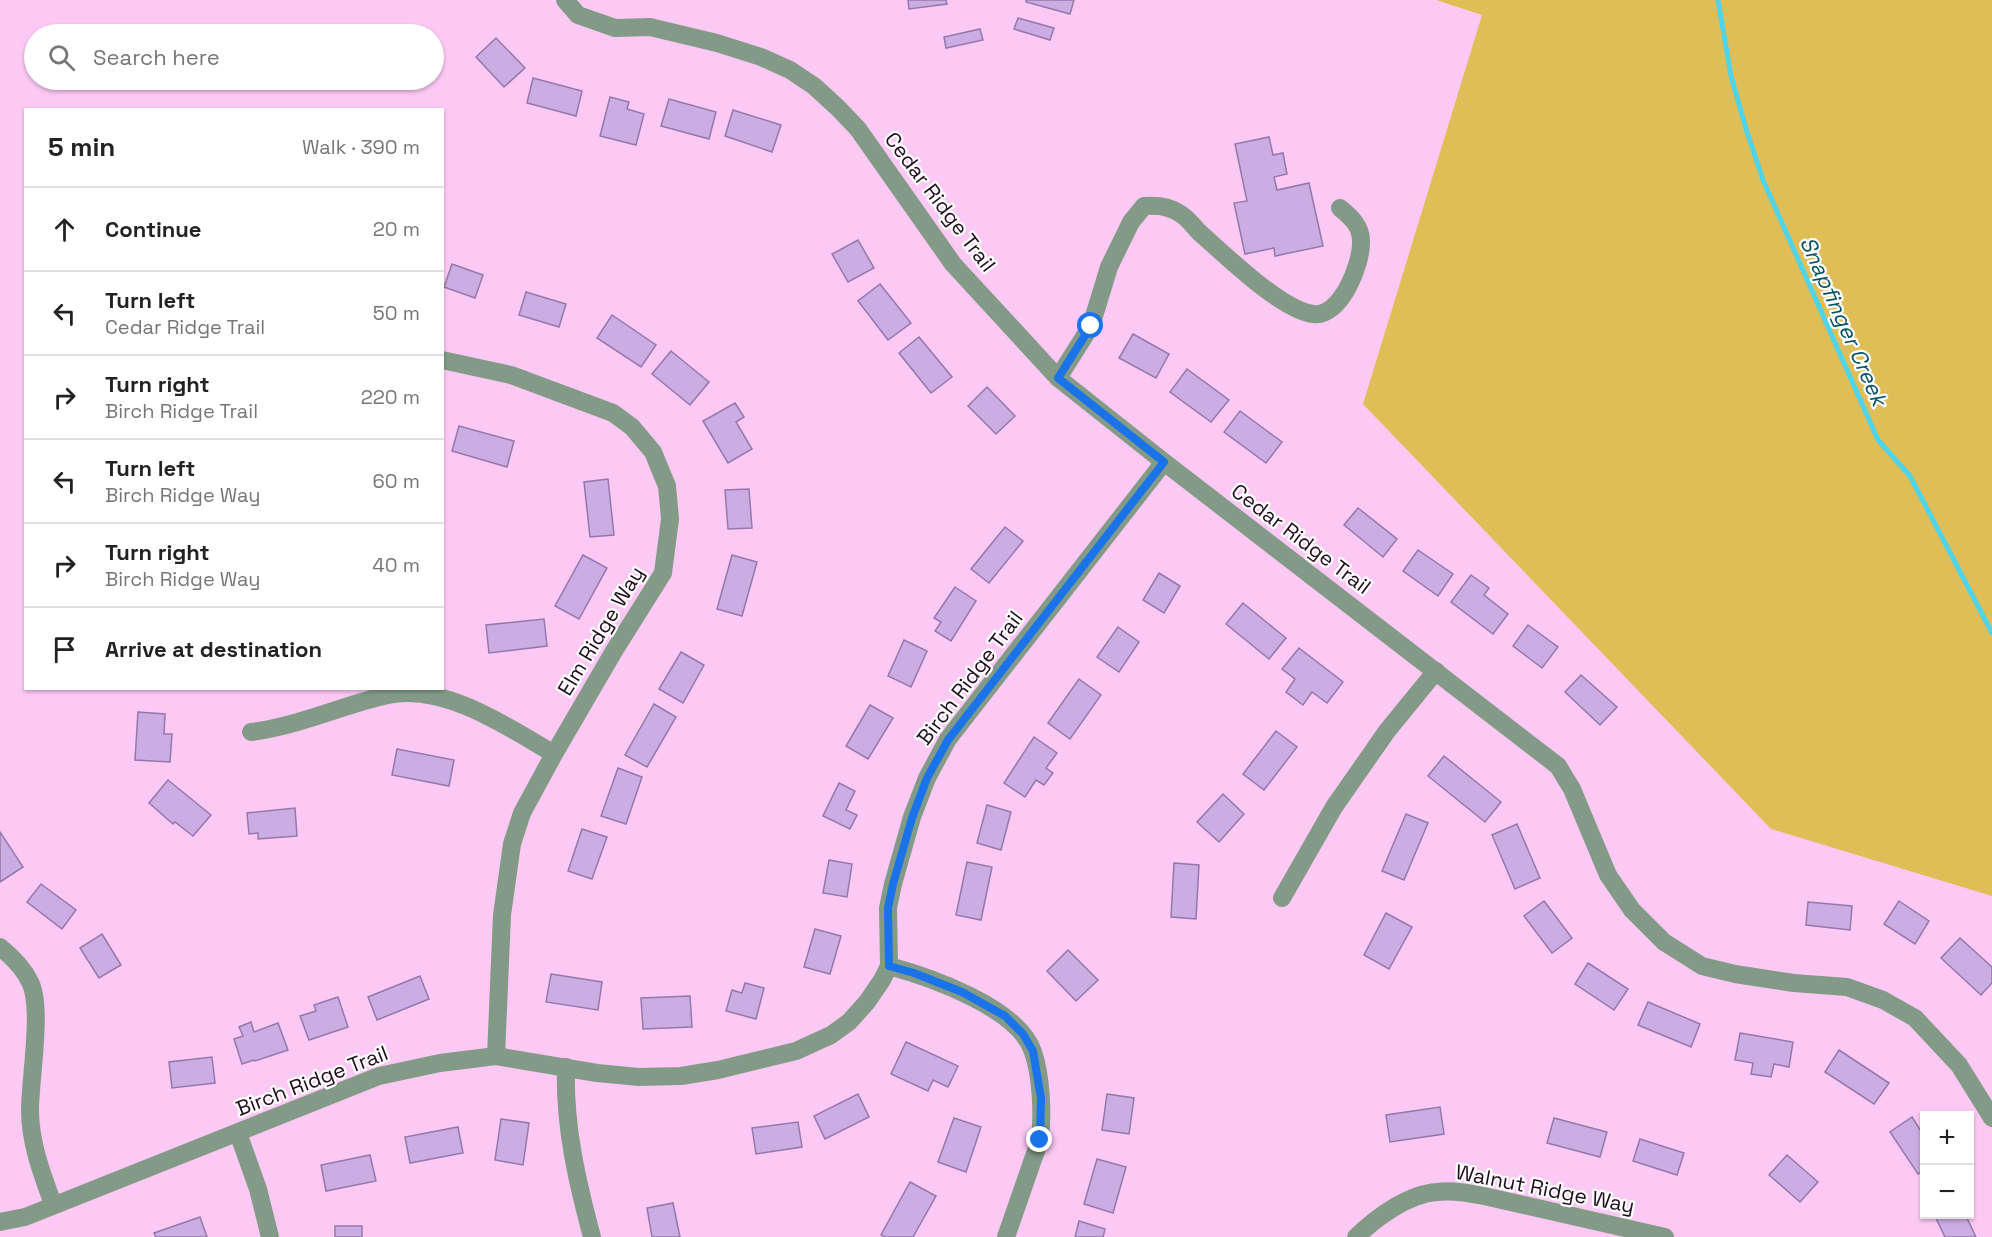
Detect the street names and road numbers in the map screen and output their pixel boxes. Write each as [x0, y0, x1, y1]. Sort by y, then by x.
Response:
street label: Cedar Ridge Trail [879, 126, 1002, 277]
street label: Cedar Ridge Trail [1226, 477, 1377, 600]
street label: Elm Ridge Way [551, 561, 650, 700]
street label: Birch Ridge Trail [910, 605, 1029, 750]
street label: Birch Ridge Trail [232, 1039, 392, 1122]
street label: Walnut Ridge Way [1453, 1158, 1637, 1219]

